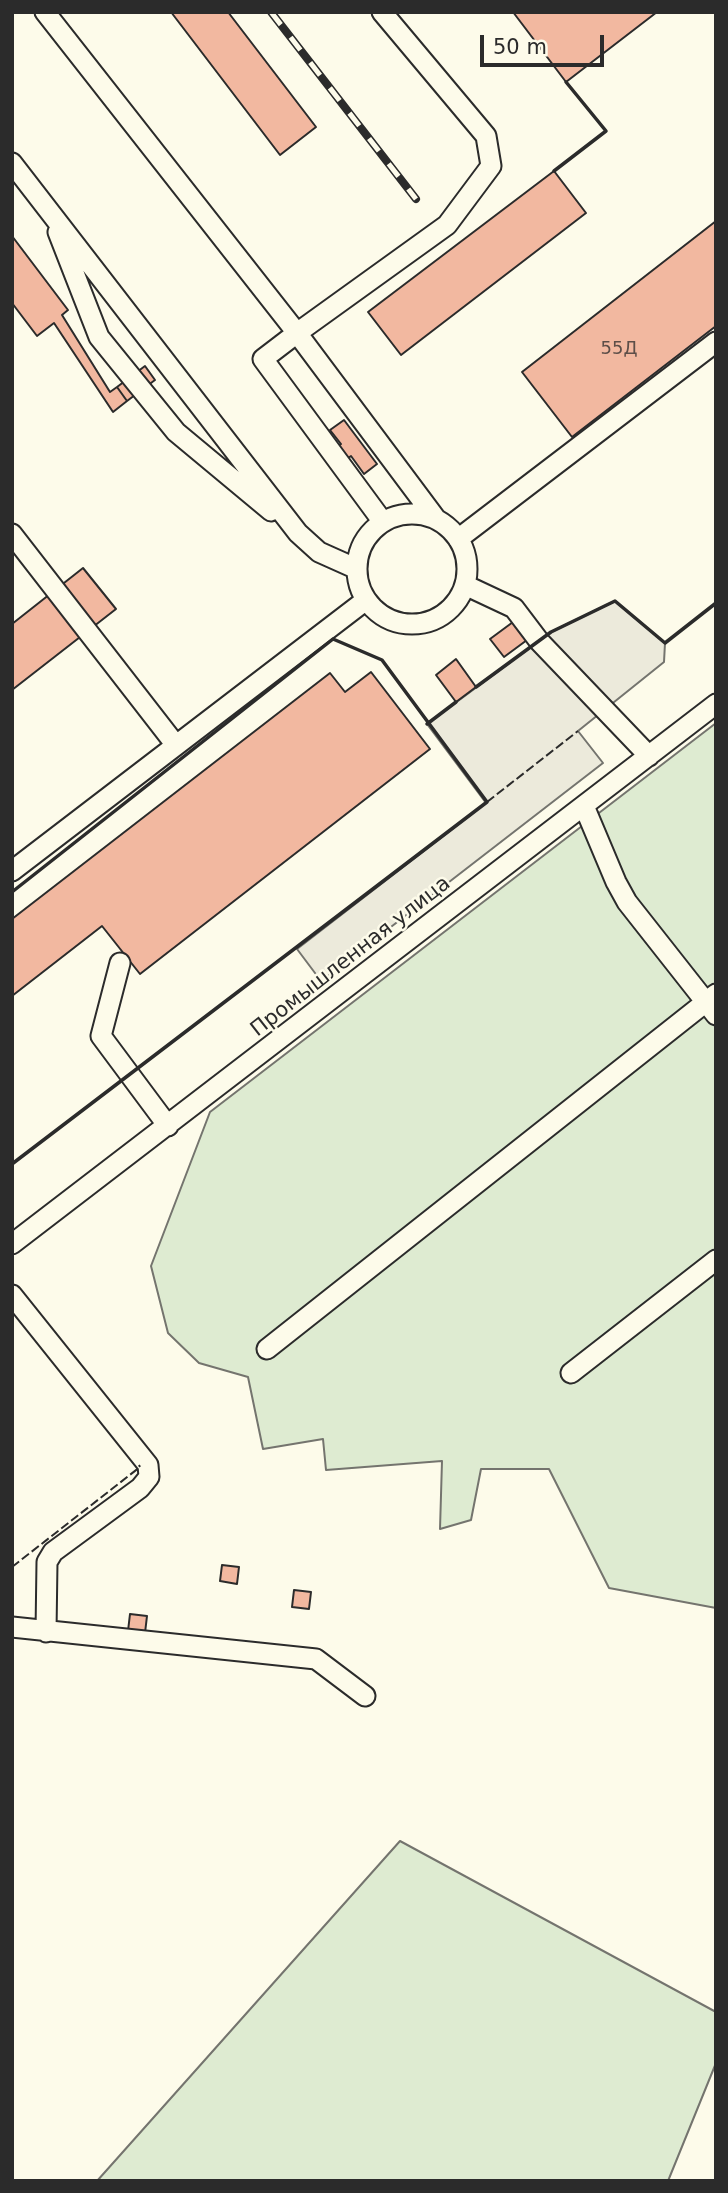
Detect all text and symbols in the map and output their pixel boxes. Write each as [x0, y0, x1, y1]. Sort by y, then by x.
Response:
scale bar [483, 21, 607, 65]
text: 50 m [493, 35, 547, 59]
house number: 55Д [601, 338, 637, 360]
street label: Промышленная улица [246, 871, 456, 1043]

